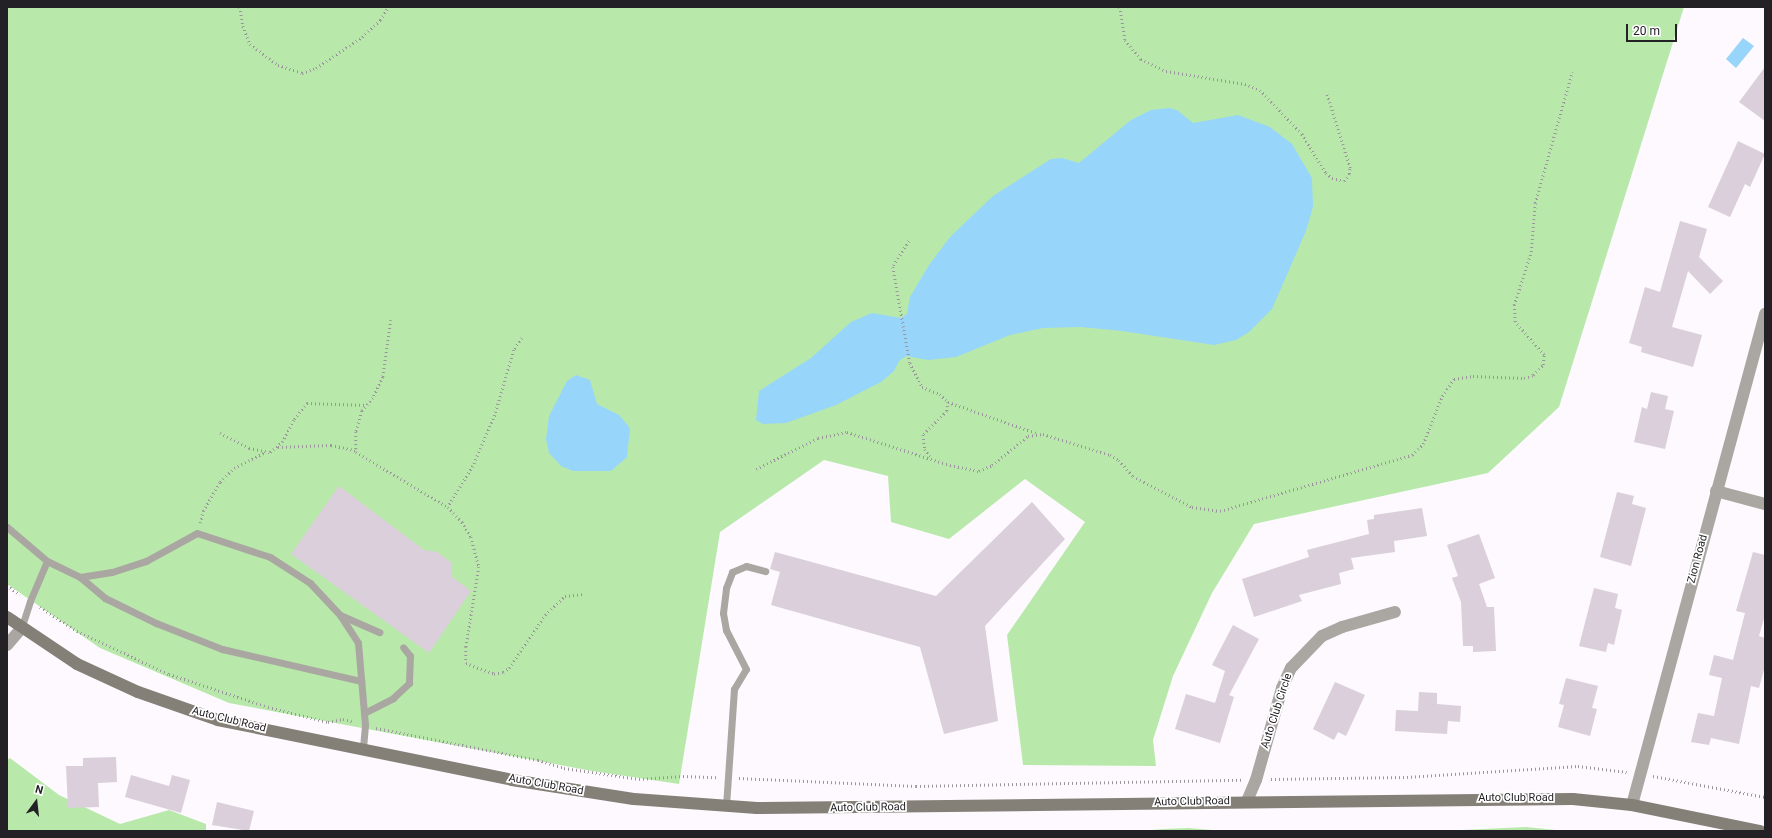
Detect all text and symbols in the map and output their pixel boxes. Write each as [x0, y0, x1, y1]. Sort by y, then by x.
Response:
scale bar [1628, 16, 1679, 42]
text: 20 m [1633, 24, 1660, 38]
street label: Zion Road [1685, 533, 1711, 585]
street label: Auto Club Circle [1259, 672, 1295, 750]
street label: Auto Club Road [191, 704, 267, 736]
street label: Auto Club Road [508, 772, 584, 798]
north arrow [16, 782, 56, 822]
text: N [34, 783, 45, 797]
street label: Auto Club Road [1478, 791, 1554, 805]
street label: Auto Club Road [1154, 795, 1230, 809]
street label: Auto Club Road [830, 801, 906, 815]

